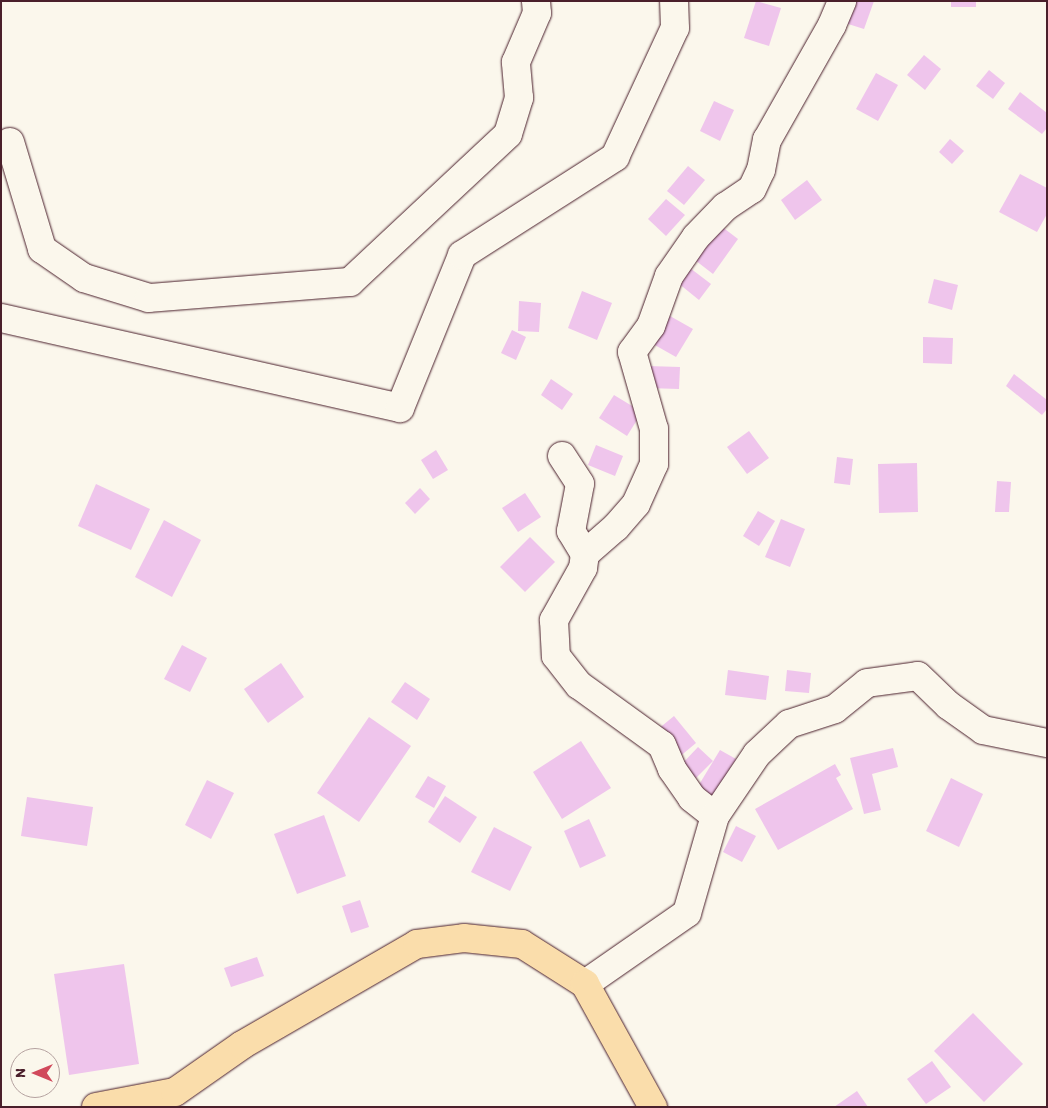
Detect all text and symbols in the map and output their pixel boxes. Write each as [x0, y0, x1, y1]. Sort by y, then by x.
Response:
north arrow [10, 1048, 60, 1098]
text: N [12, 1068, 29, 1078]

